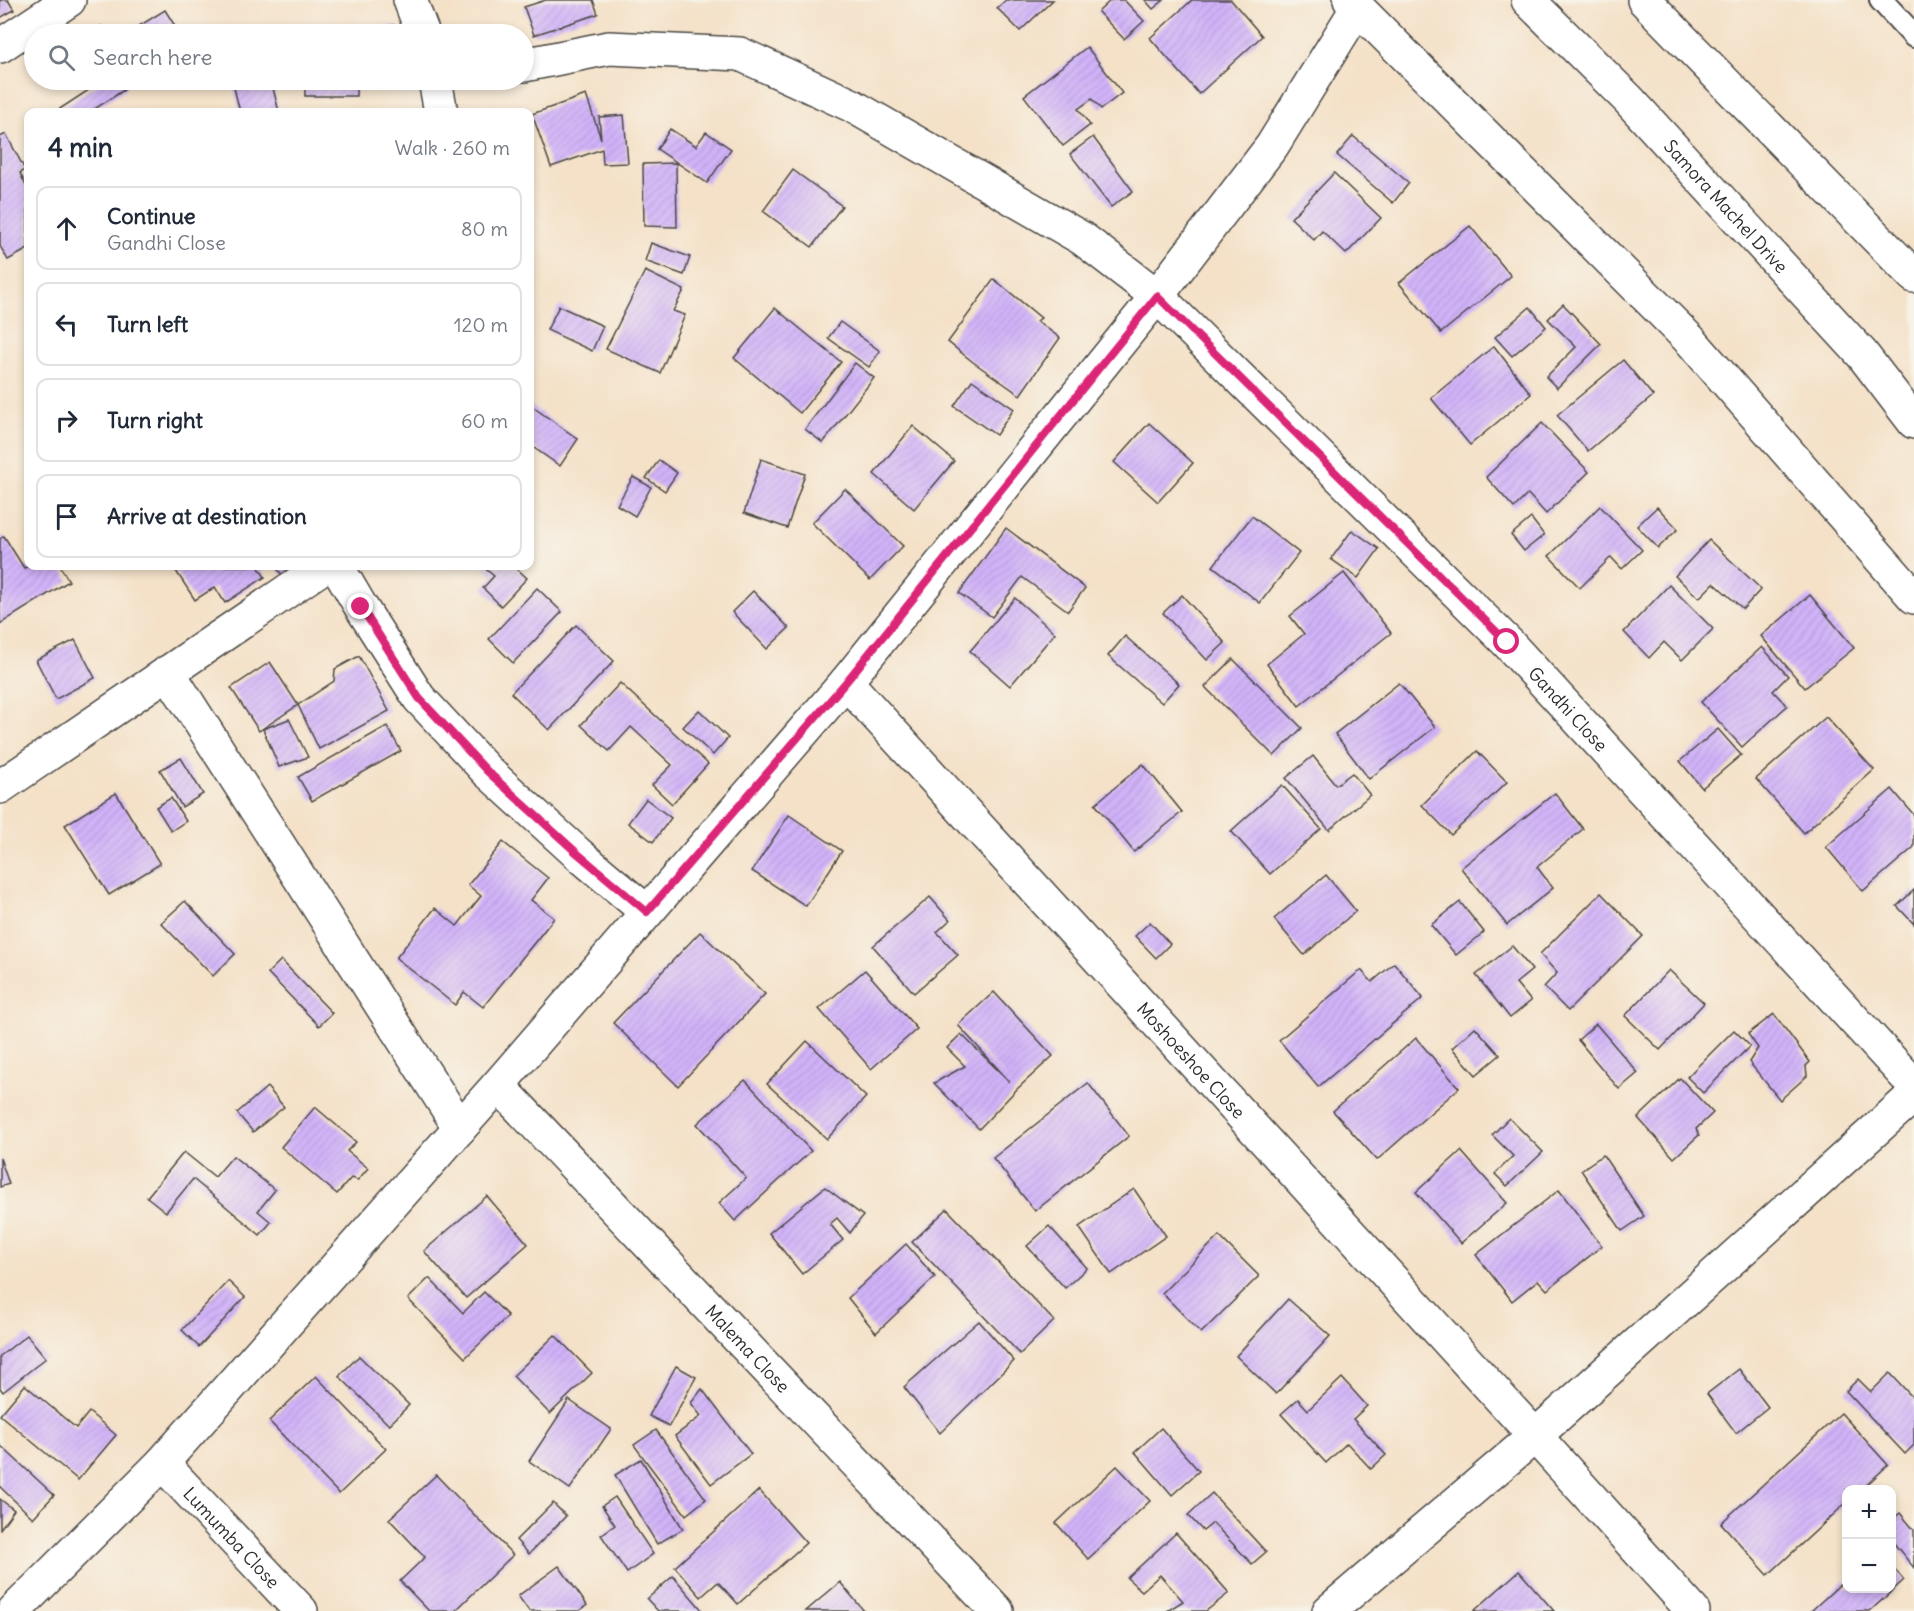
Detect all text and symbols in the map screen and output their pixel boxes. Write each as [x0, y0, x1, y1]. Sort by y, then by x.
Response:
search box [24, 24, 534, 90]
icon: search [45, 41, 78, 74]
text: Search here [93, 43, 212, 71]
text: 4 min [48, 131, 113, 164]
text: Walk · 260 m [394, 135, 510, 160]
street label: Samora Machel Drive [1659, 135, 1793, 278]
text: Continue [107, 202, 196, 230]
icon: ahead [50, 212, 83, 245]
text: 80 m [461, 216, 508, 241]
text: Gandhi Close [107, 230, 226, 255]
icon: left [50, 308, 83, 341]
text: Turn left [107, 310, 188, 338]
text: 120 m [454, 312, 508, 337]
icon: right [50, 404, 83, 437]
text: Turn right [107, 406, 203, 434]
text: 60 m [461, 408, 508, 433]
icon: arrive [50, 500, 83, 533]
text: Arrive at destination [107, 502, 307, 530]
route end [347, 593, 373, 619]
route start [1493, 628, 1519, 654]
street label: Gandhi Close [1524, 662, 1613, 756]
street label: Moshoeshoe Close [1132, 997, 1250, 1123]
street label: Malema Close [701, 1300, 795, 1397]
street label: Lumumba Close [179, 1482, 285, 1593]
map controls [1842, 1485, 1896, 1593]
button: + [1842, 1485, 1896, 1539]
button: − [1842, 1539, 1896, 1593]

